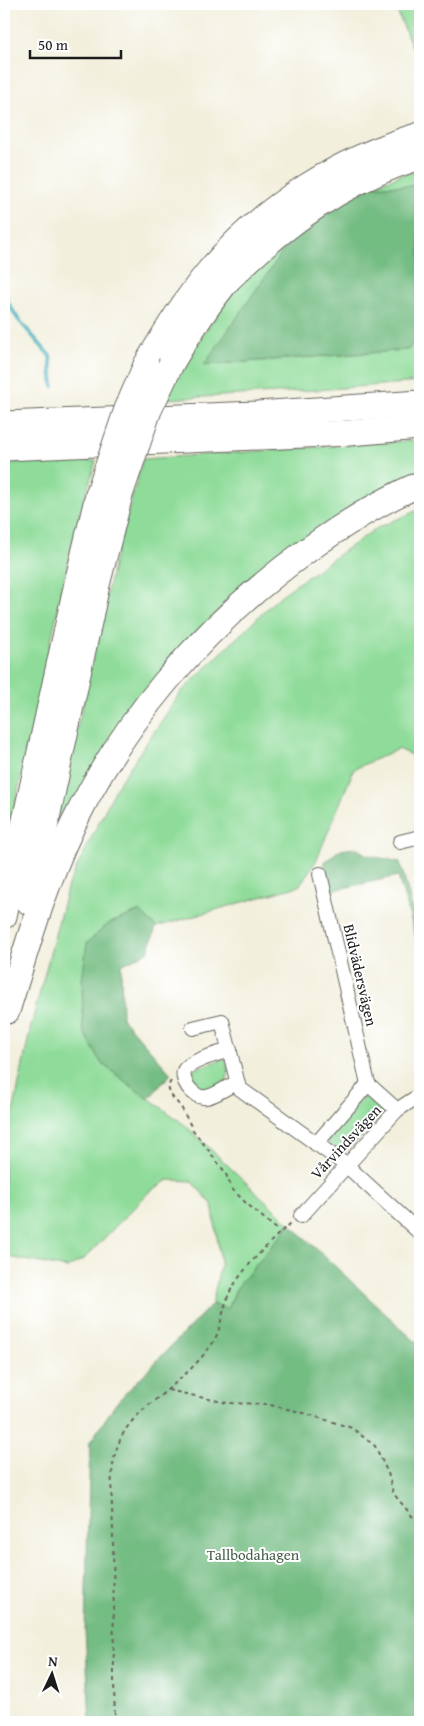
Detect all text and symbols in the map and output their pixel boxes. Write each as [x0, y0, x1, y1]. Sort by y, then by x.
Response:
scale bar [30, 28, 121, 60]
text: 50 m [38, 34, 69, 55]
street label: Blidvädersvägen [339, 922, 383, 1029]
street label: Vårvindsvägen [306, 1099, 386, 1183]
park label: Tallbodahagen [207, 1544, 300, 1565]
north arrow [28, 1648, 78, 1698]
text: N [48, 1651, 59, 1671]

